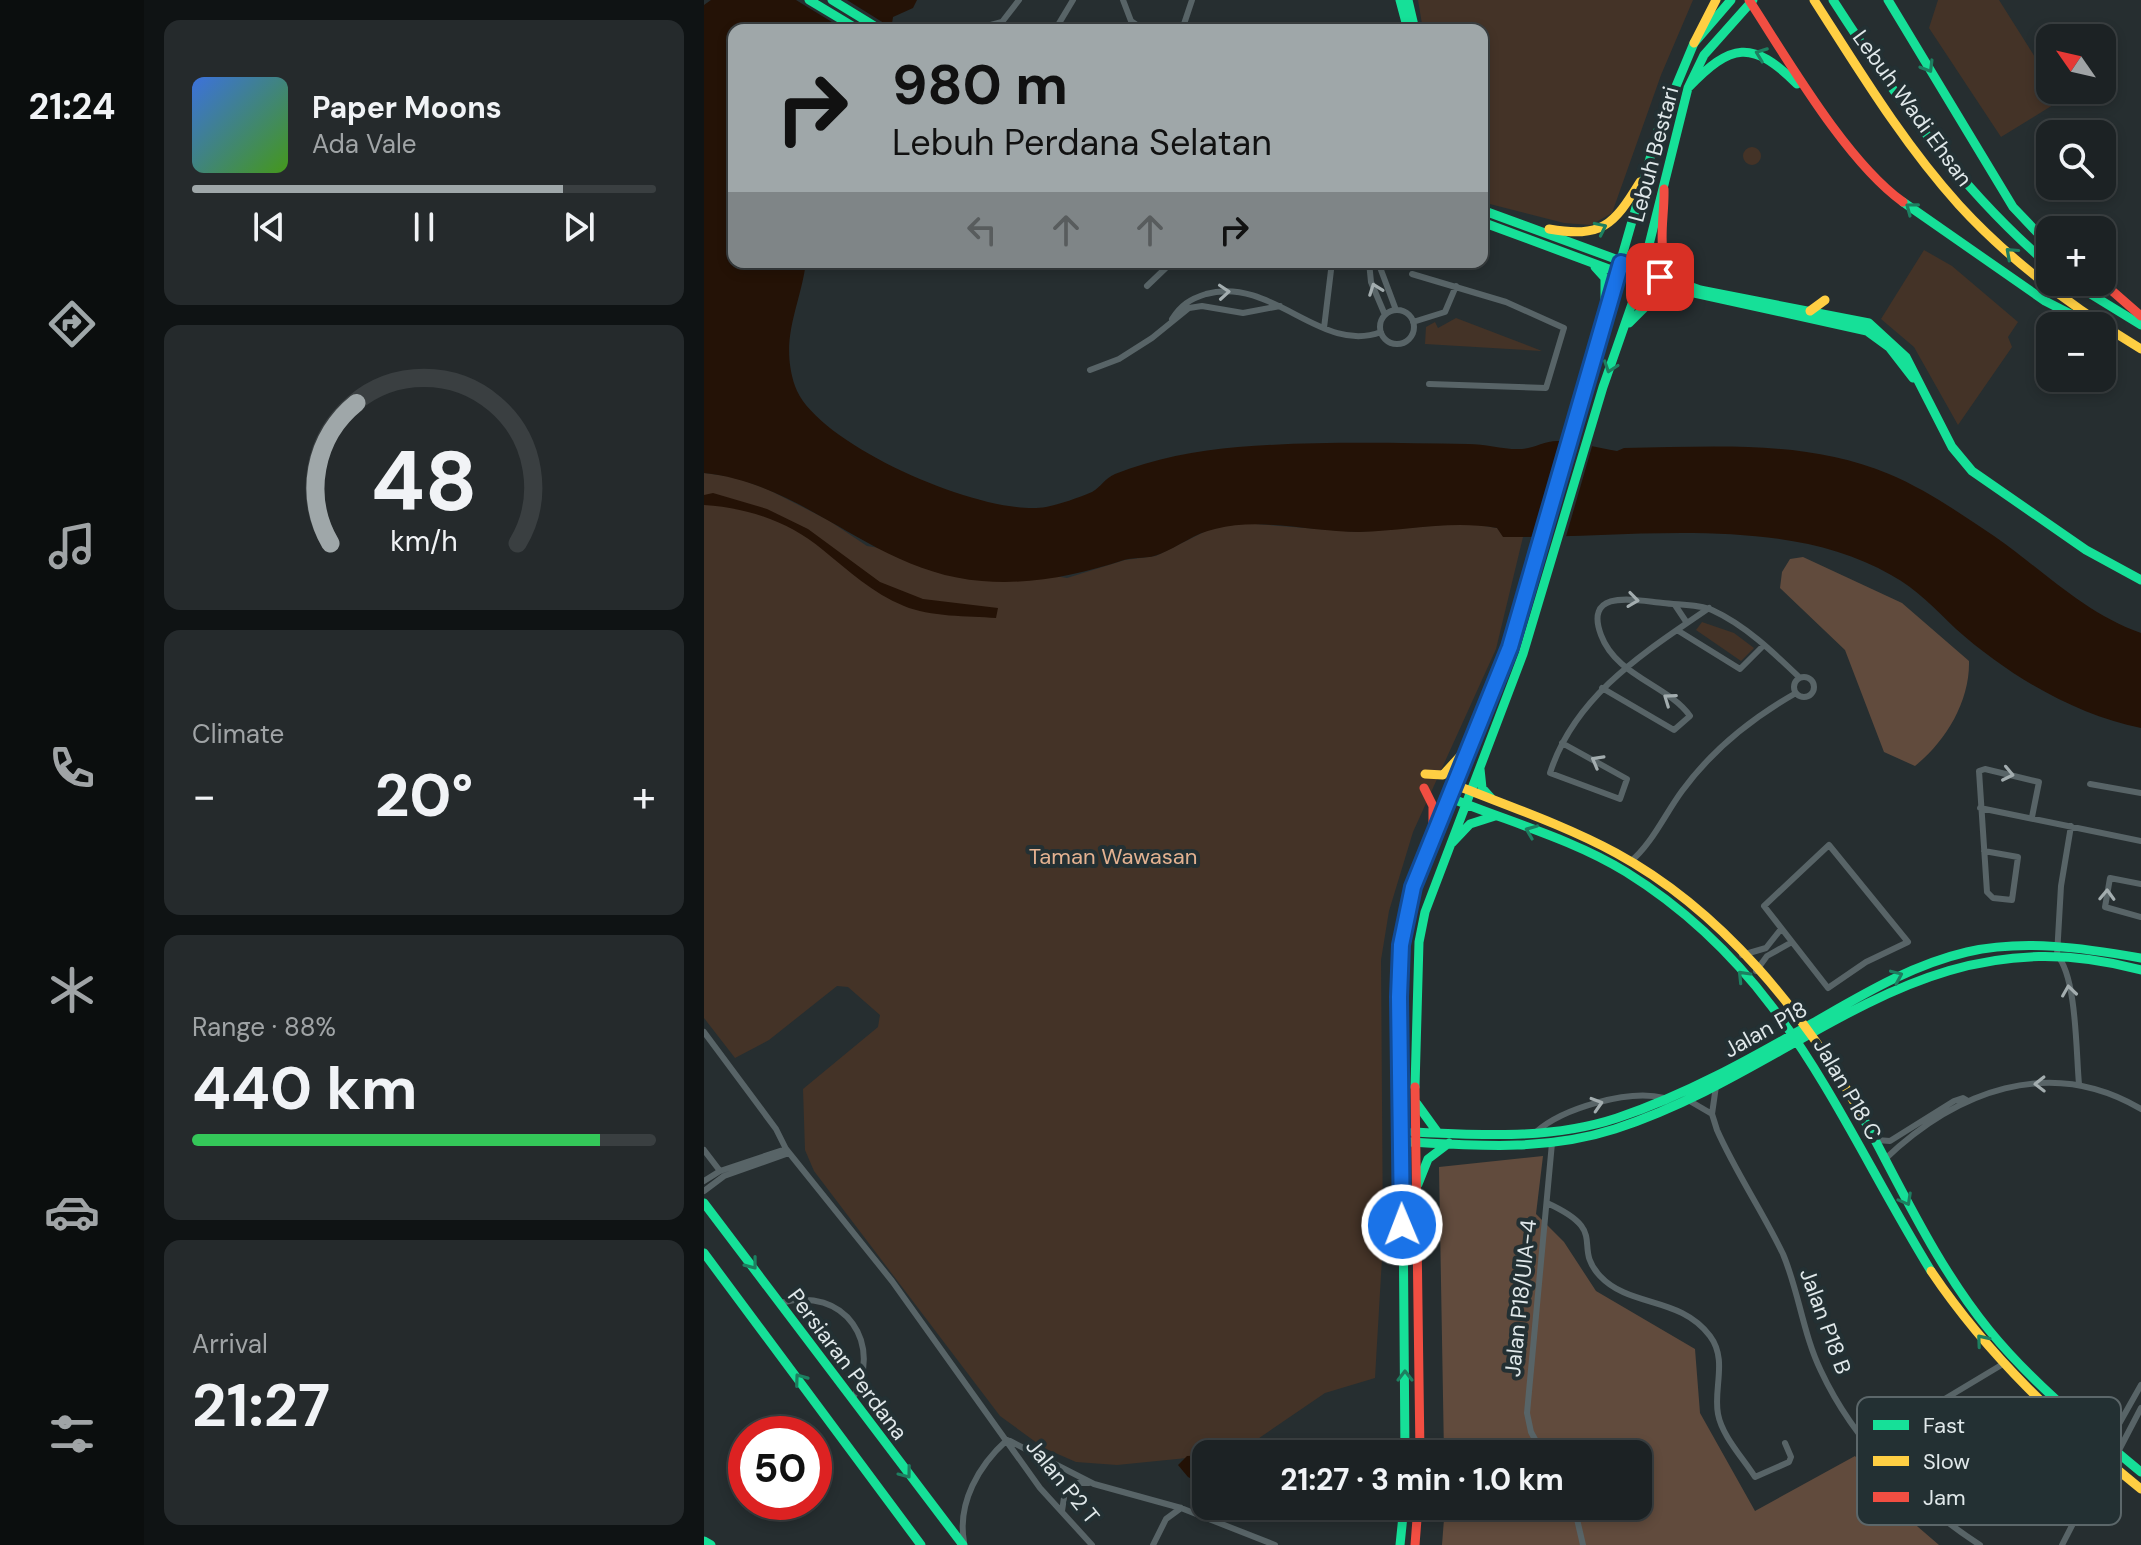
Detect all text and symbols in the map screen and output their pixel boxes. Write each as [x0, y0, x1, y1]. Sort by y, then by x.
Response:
street label: Lebuh Wadi Ehsan [1846, 24, 1979, 192]
north arrow [2036, 24, 2116, 104]
map controls [2036, 24, 2116, 392]
one-way arrow [1755, 47, 1769, 64]
text: 980 m [892, 48, 1068, 121]
icon: right [760, 56, 864, 160]
one-way arrow [1918, 58, 1934, 73]
text: 21:24 [29, 83, 115, 130]
street label: Lebuh Bestari [1622, 83, 1685, 225]
text: Paper Moons [312, 88, 502, 127]
text: Lebuh Perdana Selatan [892, 119, 1272, 166]
button: search [2036, 120, 2116, 200]
text: Ada Vale [312, 127, 417, 161]
one-way arrow [1905, 204, 1920, 218]
icon: previous [247, 205, 291, 249]
icon: pause [402, 205, 446, 249]
icon: next [557, 205, 601, 249]
icon: left [960, 208, 1004, 252]
icon: ahead [1044, 208, 1088, 252]
icon: ahead [1128, 208, 1172, 252]
icon: right [1212, 208, 1256, 252]
button: + [2036, 216, 2116, 296]
one-way arrow [1593, 222, 1608, 238]
pin [1626, 243, 1694, 311]
one-way arrow [2006, 248, 2020, 263]
icon: arrive [1638, 255, 1682, 299]
one-way arrow [1368, 283, 1385, 297]
one-way arrow [1218, 284, 1231, 301]
icon: directions [44, 296, 100, 352]
button: − [2036, 312, 2116, 392]
one-way arrow [1604, 359, 1620, 373]
text: 48 [371, 426, 477, 535]
icon: music [44, 518, 100, 574]
text: km/h [390, 523, 458, 560]
one-way arrow [1626, 591, 1640, 608]
one-way arrow [1663, 694, 1678, 709]
text: Climate [192, 717, 284, 751]
icon: phone [44, 740, 100, 796]
text: 20° [375, 756, 473, 835]
one-way arrow [1590, 756, 1605, 771]
one-way arrow [2001, 765, 2015, 782]
text: − [192, 767, 216, 825]
text: + [632, 767, 656, 825]
one-way arrow [1525, 824, 1539, 841]
park label: Taman Wawasan [1029, 842, 1197, 871]
one-way arrow [2098, 888, 2115, 900]
icon: climate [44, 962, 100, 1018]
one-way arrow [1738, 970, 1752, 985]
one-way arrow [1889, 970, 1903, 986]
one-way arrow [2061, 984, 2078, 997]
street label: Jalan P18 [1718, 995, 1812, 1064]
text: Range · 88% [192, 1010, 336, 1044]
street label: Jalan P18 C [1807, 1033, 1888, 1145]
text: 440 km [192, 1049, 417, 1128]
one-way arrow [2033, 1075, 2046, 1093]
one-way arrow [1589, 1098, 1603, 1114]
position arrow [1360, 1183, 1444, 1267]
icon: car [44, 1184, 100, 1240]
one-way arrow [1896, 1191, 1912, 1205]
street label: Jalan P18/UIA-4 [1498, 1218, 1543, 1378]
one-way arrow [742, 1256, 756, 1270]
street label: Jalan P18 B [1793, 1264, 1858, 1378]
street label: Persiaran Perdana [781, 1283, 914, 1446]
text: Arrival [192, 1327, 268, 1361]
one-way arrow [1977, 1335, 1992, 1350]
text: 21:27 [192, 1366, 330, 1445]
one-way arrow [1396, 1369, 1414, 1382]
one-way arrow [796, 1374, 810, 1388]
legend [1857, 1397, 2121, 1525]
icon: filters [44, 1406, 100, 1462]
text: Fast [1923, 1411, 1965, 1440]
speed limit sign: 50 [728, 1416, 832, 1520]
street label: Jalan P2 T [1019, 1433, 1106, 1530]
text: Slow [1923, 1447, 1970, 1476]
text: 21:27 · 3 min · 1.0 km [1280, 1460, 1564, 1499]
one-way arrow [897, 1464, 911, 1479]
text: Jam [1923, 1483, 1966, 1512]

